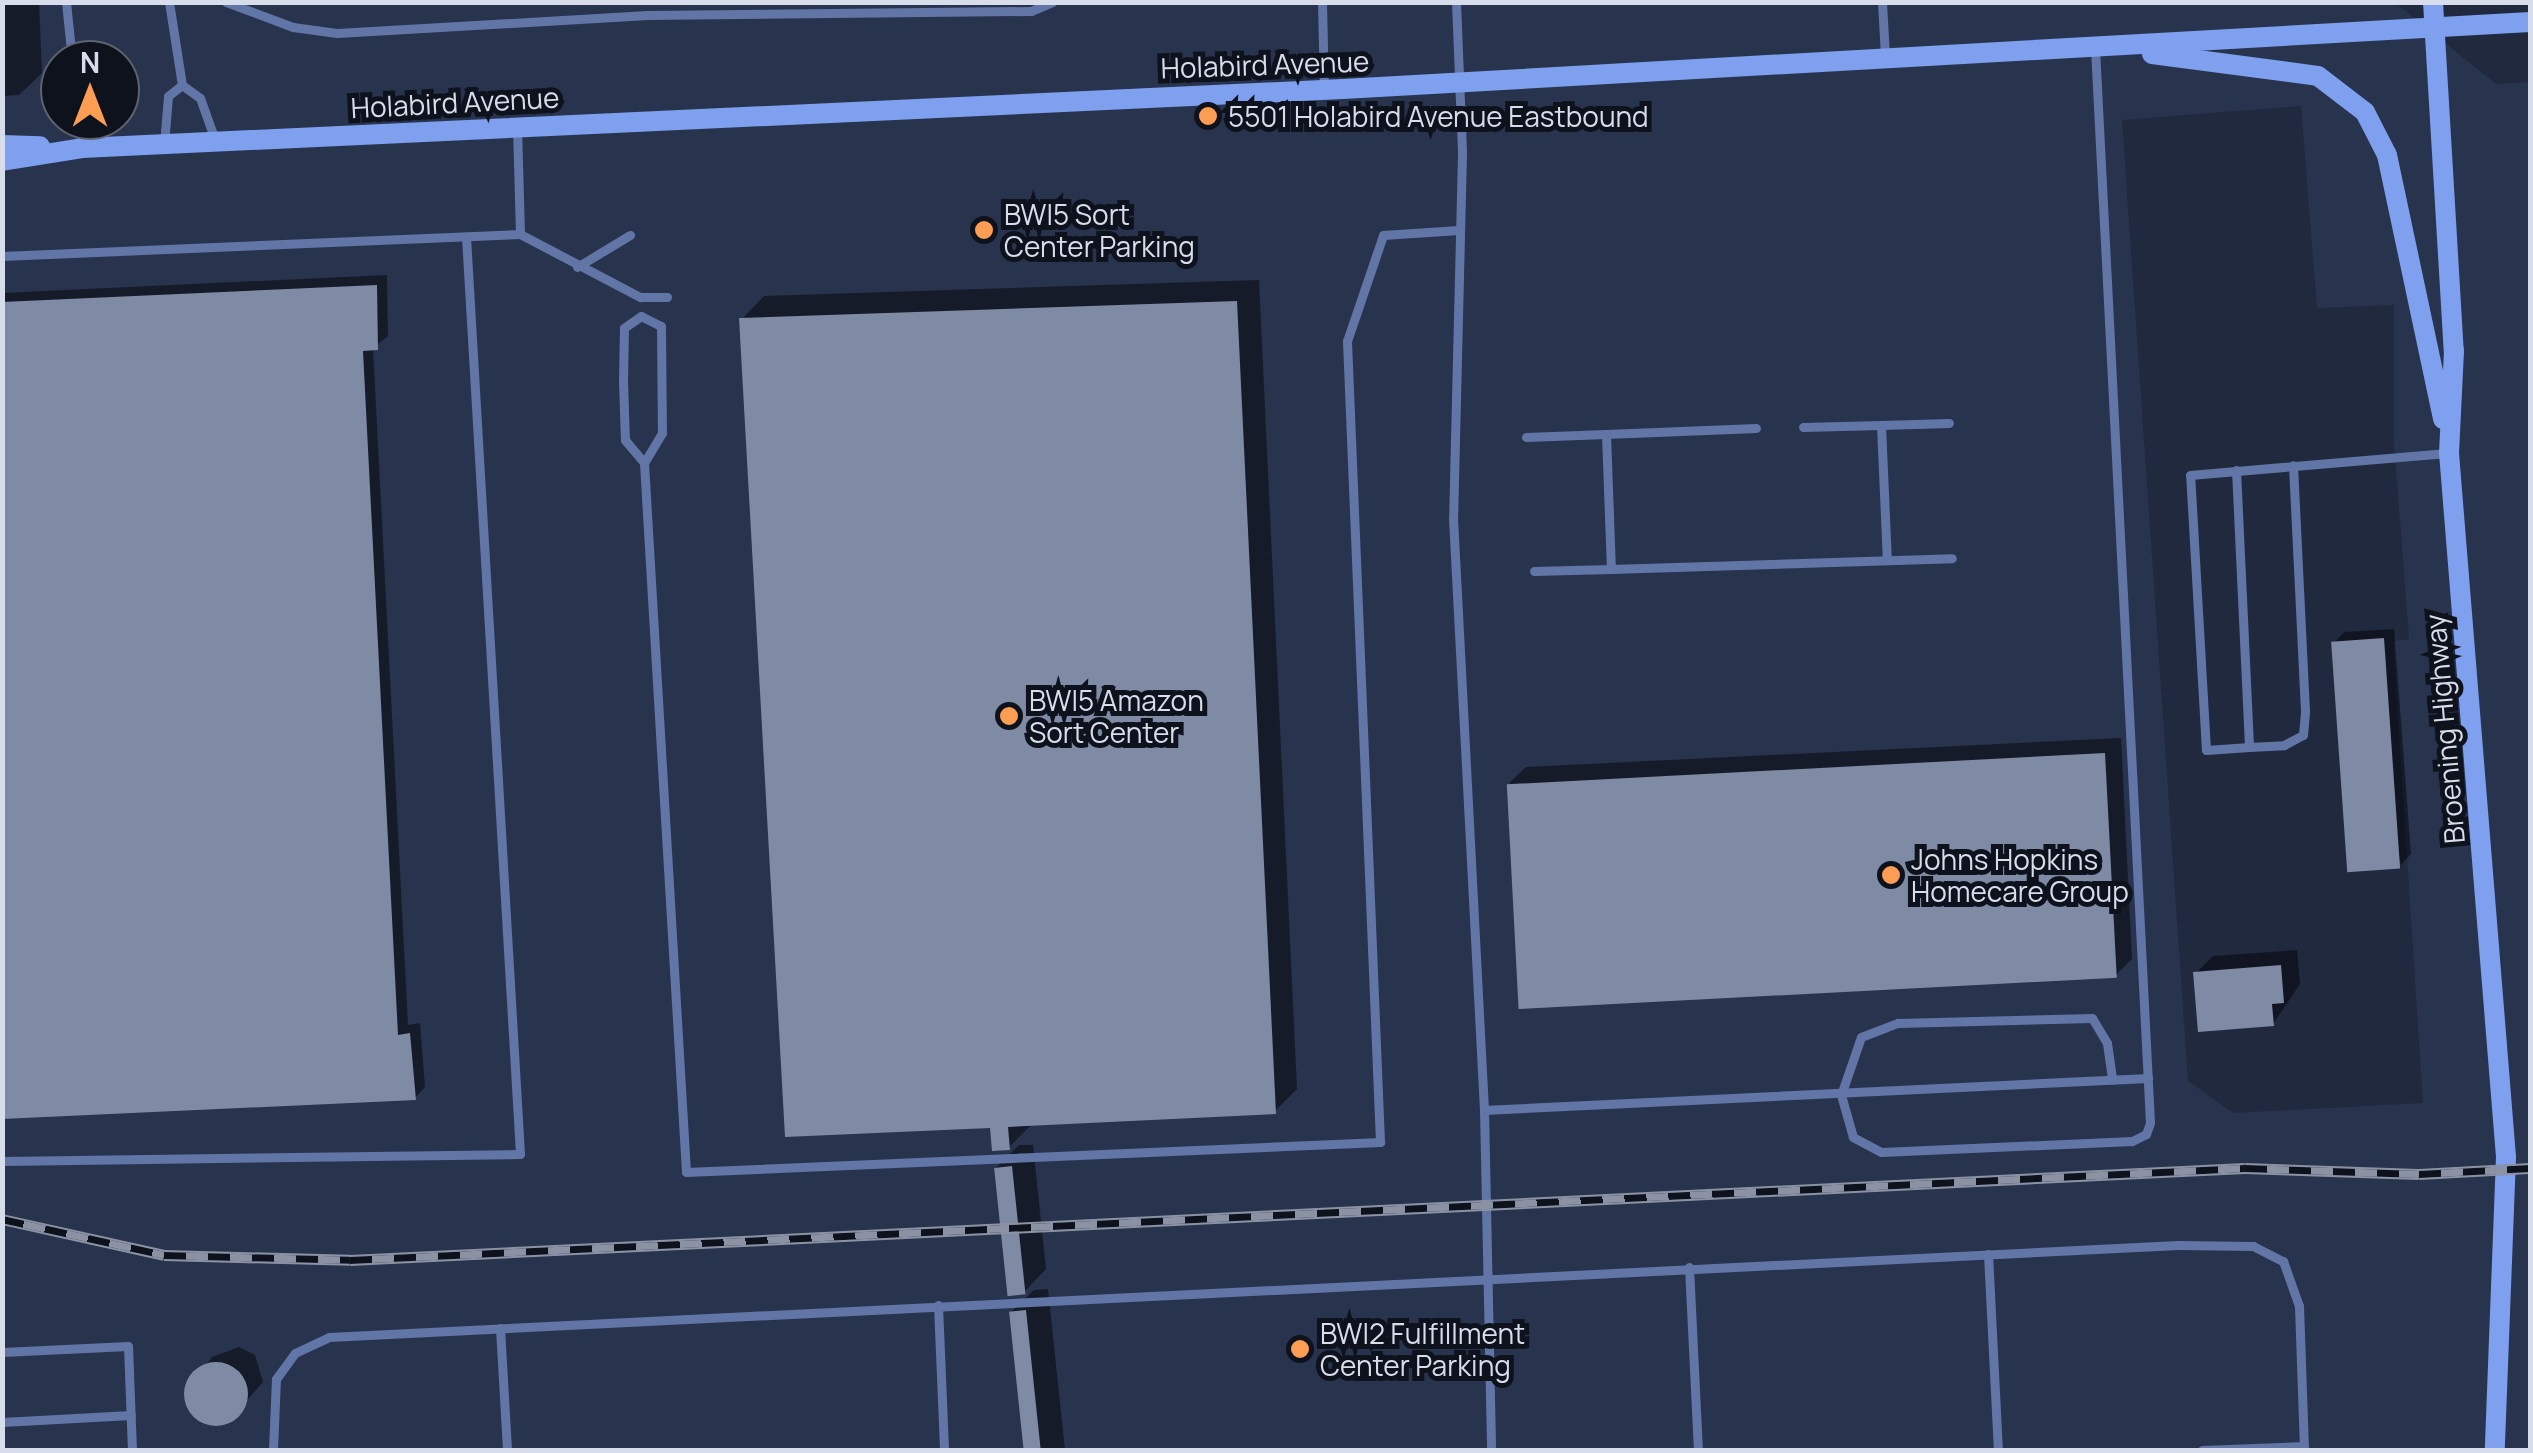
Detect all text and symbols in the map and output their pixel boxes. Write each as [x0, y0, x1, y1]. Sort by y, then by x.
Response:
north arrow [40, 40, 140, 140]
text: N [80, 43, 100, 81]
street label: Holabird Avenue [1160, 44, 1370, 84]
street label: Holabird Avenue [350, 80, 560, 124]
place label: 5501 Holabird Avenue Eastbound [1228, 99, 1649, 133]
marker: 5501 Holabird Avenue Eastbound [1197, 105, 1219, 127]
place label: BWI5 Sort Center Parking [1004, 197, 1195, 263]
marker: BWI5 Sort Center Parking [973, 219, 995, 241]
street label: Broening Highway [2417, 613, 2471, 845]
place label: BWI5 Amazon Sort Center [1029, 683, 1204, 749]
marker: BWI5 Amazon Sort Center [998, 705, 1020, 727]
place label: Johns Hopkins Homecare Group [1911, 842, 2129, 908]
marker: Johns Hopkins Homecare Group [1880, 864, 1902, 886]
place label: BWI2 Fulfillment Center Parking [1320, 1316, 1525, 1382]
marker: BWI2 Fulfillment Center Parking [1289, 1338, 1311, 1360]

